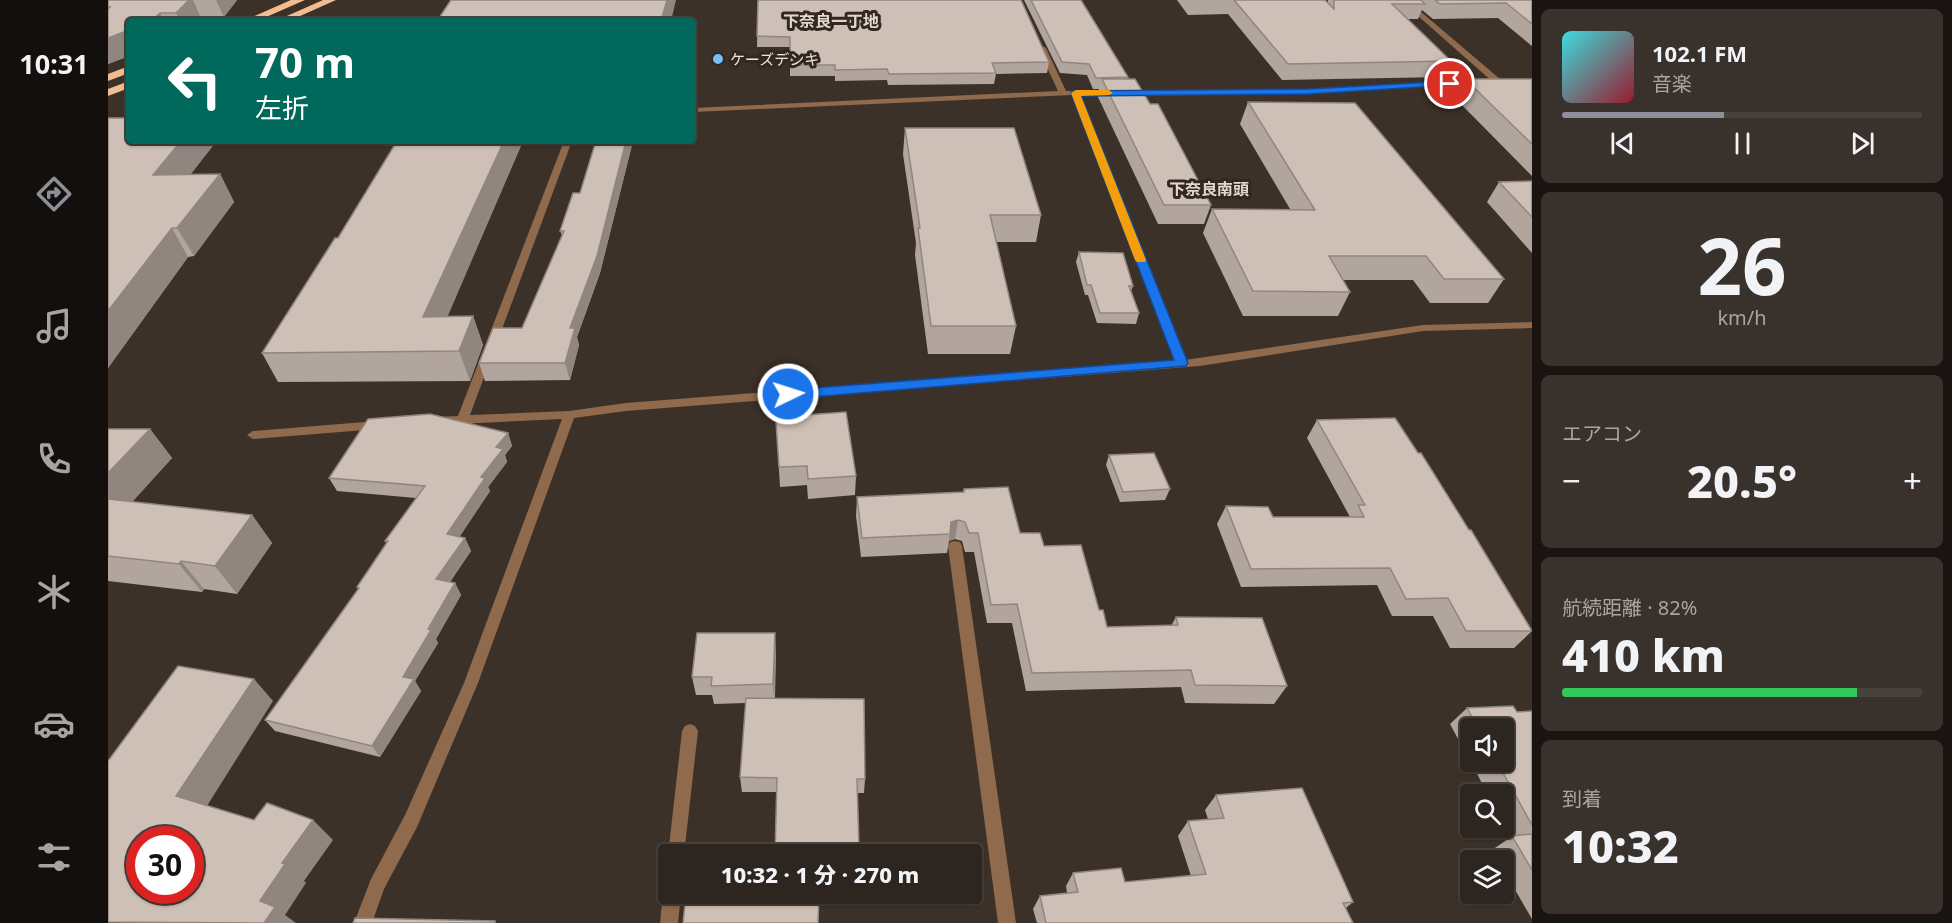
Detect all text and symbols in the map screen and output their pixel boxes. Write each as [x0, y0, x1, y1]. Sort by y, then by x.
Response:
district label: 下奈良一丁地 [783, 10, 879, 32]
text: 70 m [255, 33, 355, 90]
text: 102.1 FM [1652, 38, 1747, 68]
icon: left [156, 42, 234, 120]
text: 10:31 [19, 45, 89, 82]
place label: ケーズデンキ [730, 49, 819, 69]
marker: ケーズデンキ [711, 52, 725, 66]
pin [1424, 58, 1475, 109]
icon: arrive [1433, 67, 1466, 100]
text: 音楽 [1652, 70, 1692, 97]
text: 左折 [255, 89, 309, 126]
icon: previous [1606, 127, 1639, 160]
icon: pause [1726, 127, 1759, 160]
icon: next [1846, 127, 1879, 160]
icon: directions [33, 173, 75, 215]
district label: 下奈良南頭 [1169, 178, 1249, 200]
text: 26 [1697, 212, 1787, 318]
text: km/h [1717, 304, 1767, 331]
icon: music [33, 305, 75, 347]
position arrow [756, 362, 820, 426]
text: エアコン [1562, 420, 1642, 447]
icon: phone [33, 438, 75, 480]
text: 20.5° [1687, 450, 1797, 511]
text: − [1562, 458, 1581, 503]
text: + [1903, 458, 1922, 503]
icon: climate [33, 571, 75, 613]
text: 航続距離 · 82% [1562, 594, 1697, 621]
text: 410 km [1562, 624, 1725, 685]
icon: car [33, 703, 75, 745]
map controls [1460, 718, 1514, 904]
button: sound [1460, 718, 1514, 772]
button: search [1460, 784, 1514, 838]
text: 到着 [1562, 785, 1602, 812]
text: 10:32 [1562, 815, 1679, 876]
speed limit sign: 30 [126, 826, 204, 904]
icon: filters [33, 836, 75, 878]
button: layers [1460, 850, 1514, 904]
text: 10:32 · 1 分 · 270 m [721, 859, 919, 889]

